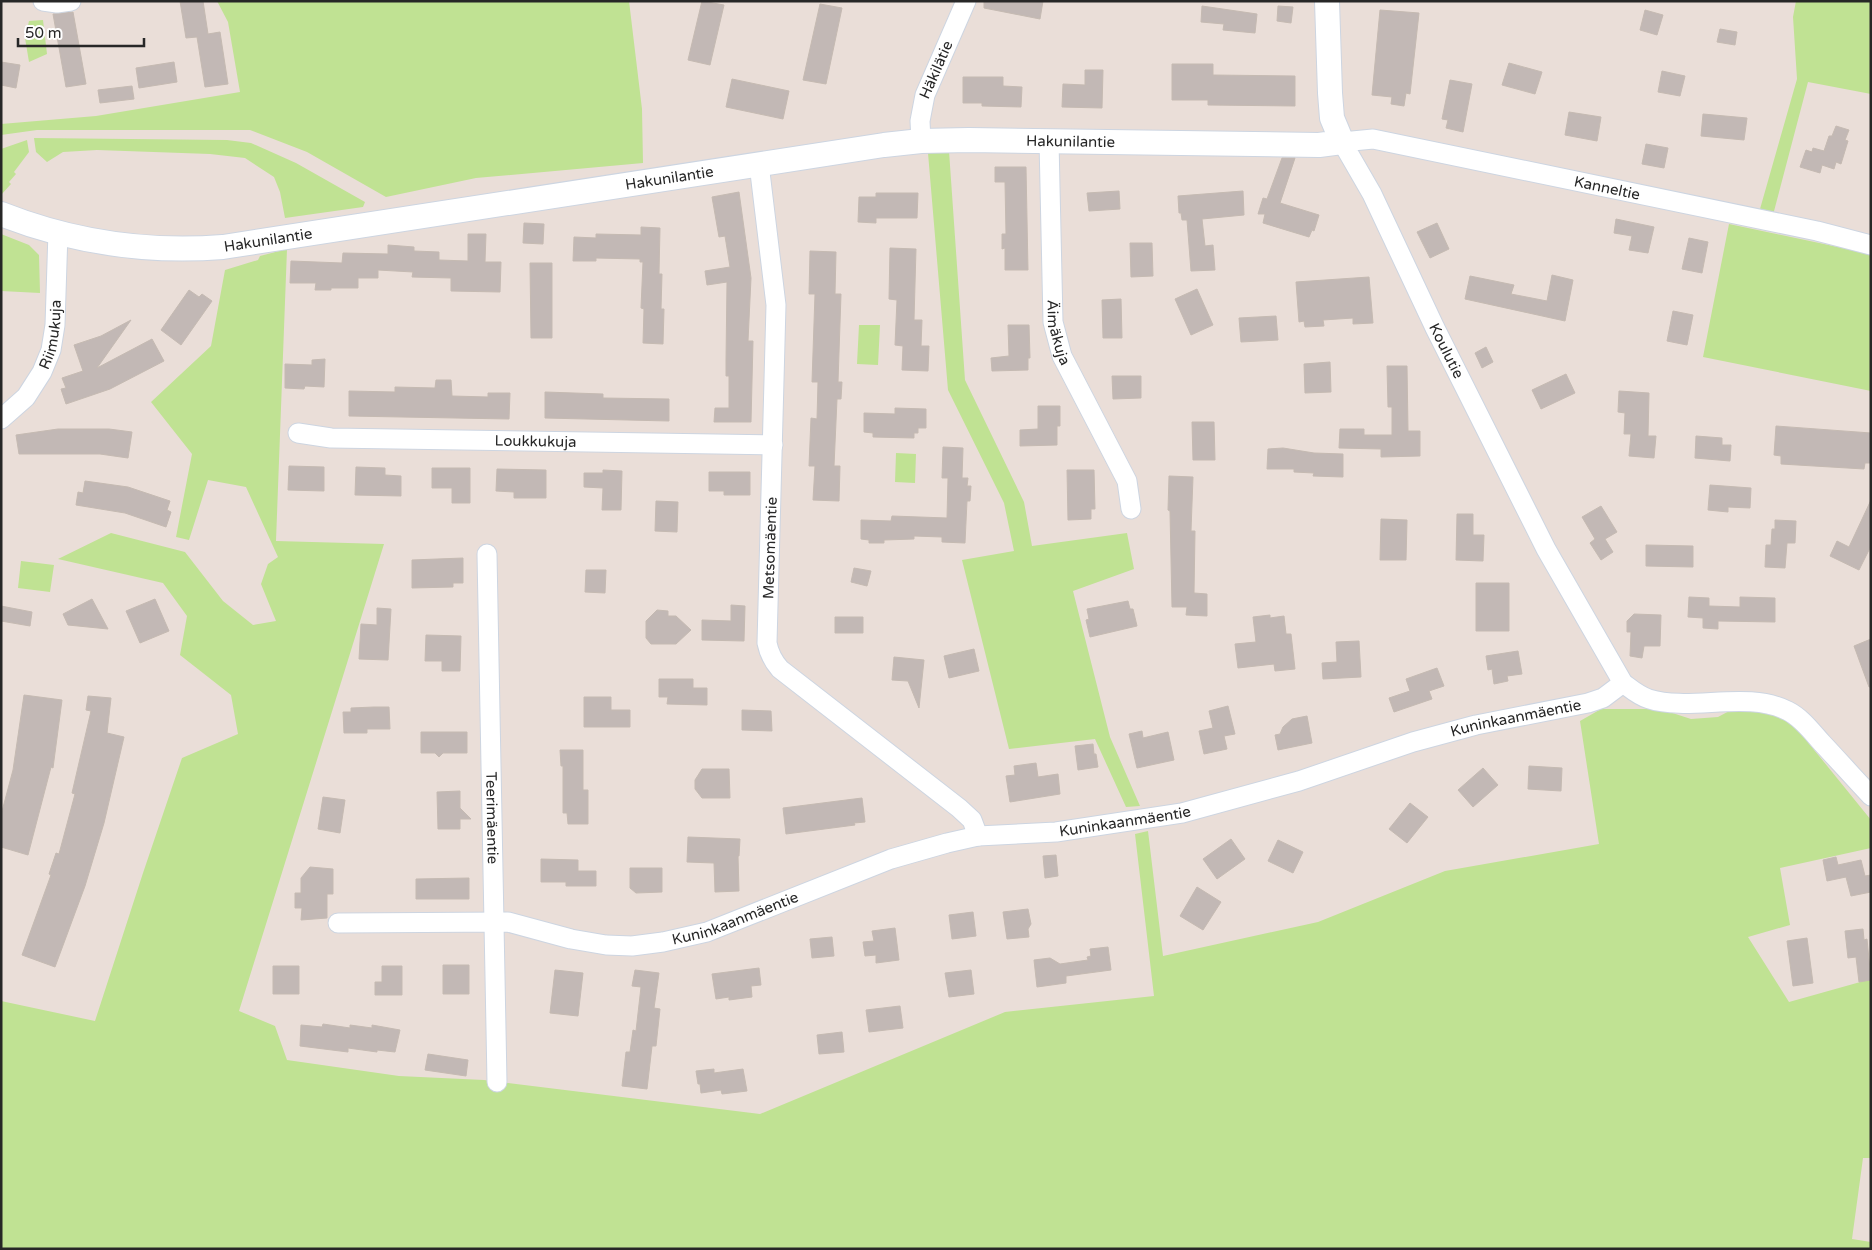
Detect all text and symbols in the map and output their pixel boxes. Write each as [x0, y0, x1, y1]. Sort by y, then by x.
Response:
scale bar [18, 15, 144, 47]
text: 50 m [25, 24, 62, 42]
street label: Häkilätie [915, 38, 957, 102]
street label: Hakunilantie [1026, 132, 1115, 151]
street label: Hakunilantie [624, 162, 715, 194]
street label: Kanneltie [1572, 172, 1642, 204]
street label: Hakunilantie [223, 224, 314, 256]
street label: Riimukuja [35, 299, 65, 372]
street label: Äimäkuja [1044, 299, 1074, 368]
street label: Koulutie [1425, 320, 1468, 381]
street label: Loukkukuja [494, 432, 577, 451]
street label: Metsomäentie [759, 497, 781, 599]
street label: Kuninkaanmäentie [1448, 696, 1583, 741]
street label: Teerimäentie [482, 772, 502, 864]
street label: Kuninkaanmäentie [1058, 802, 1193, 840]
street label: Kuninkaanmäentie [670, 888, 801, 949]

